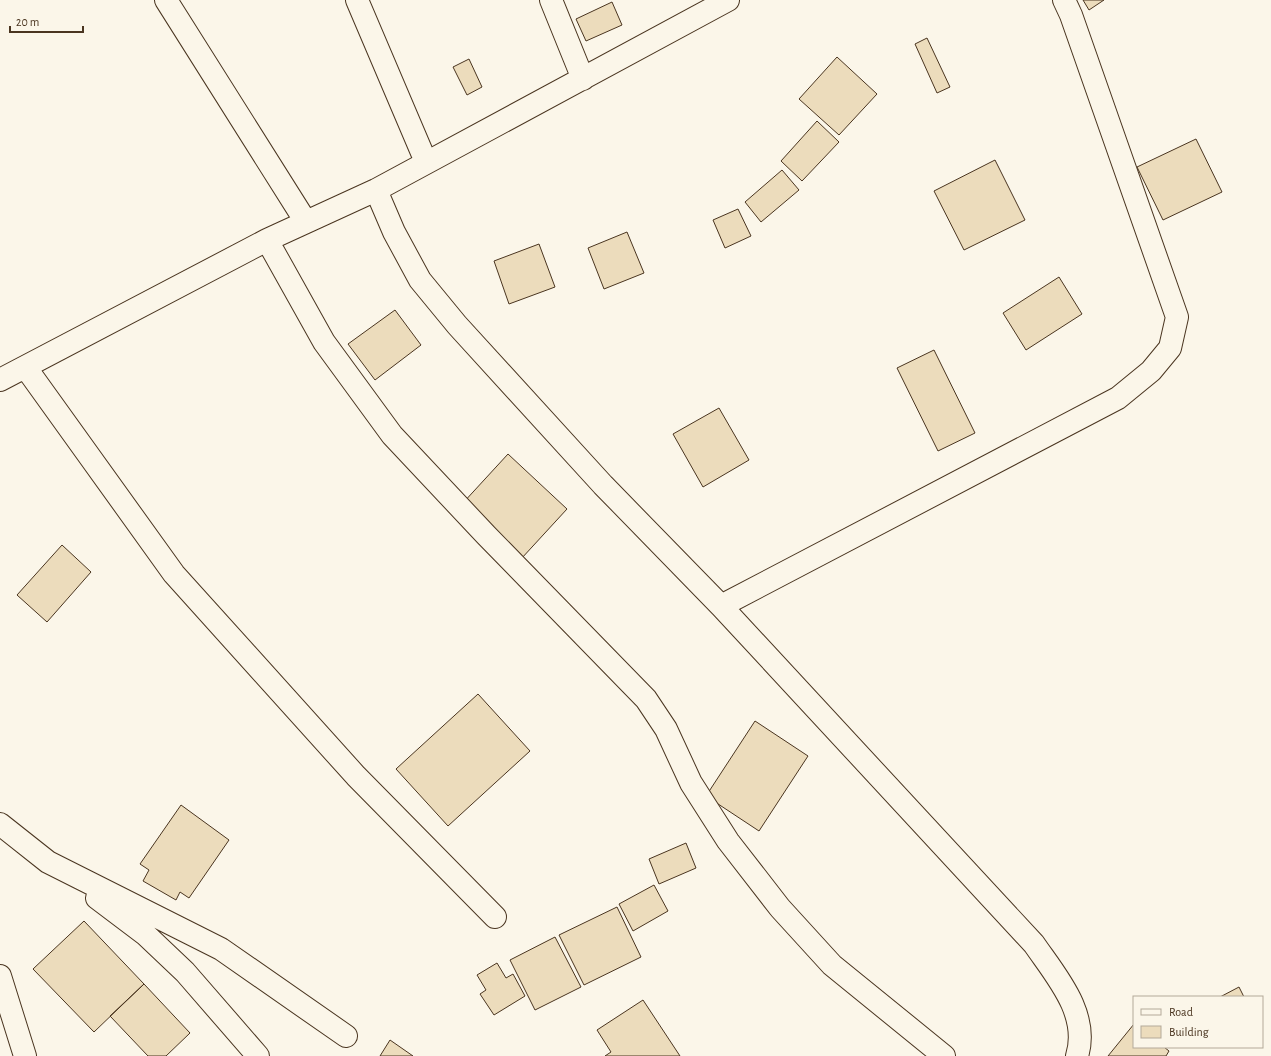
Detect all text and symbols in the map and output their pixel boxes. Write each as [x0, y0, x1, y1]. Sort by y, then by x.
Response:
scale bar [10, 8, 83, 34]
text: 20 m [16, 16, 39, 28]
legend [1133, 996, 1263, 1048]
text: Road [1169, 1006, 1193, 1018]
text: Building [1169, 1026, 1209, 1038]

